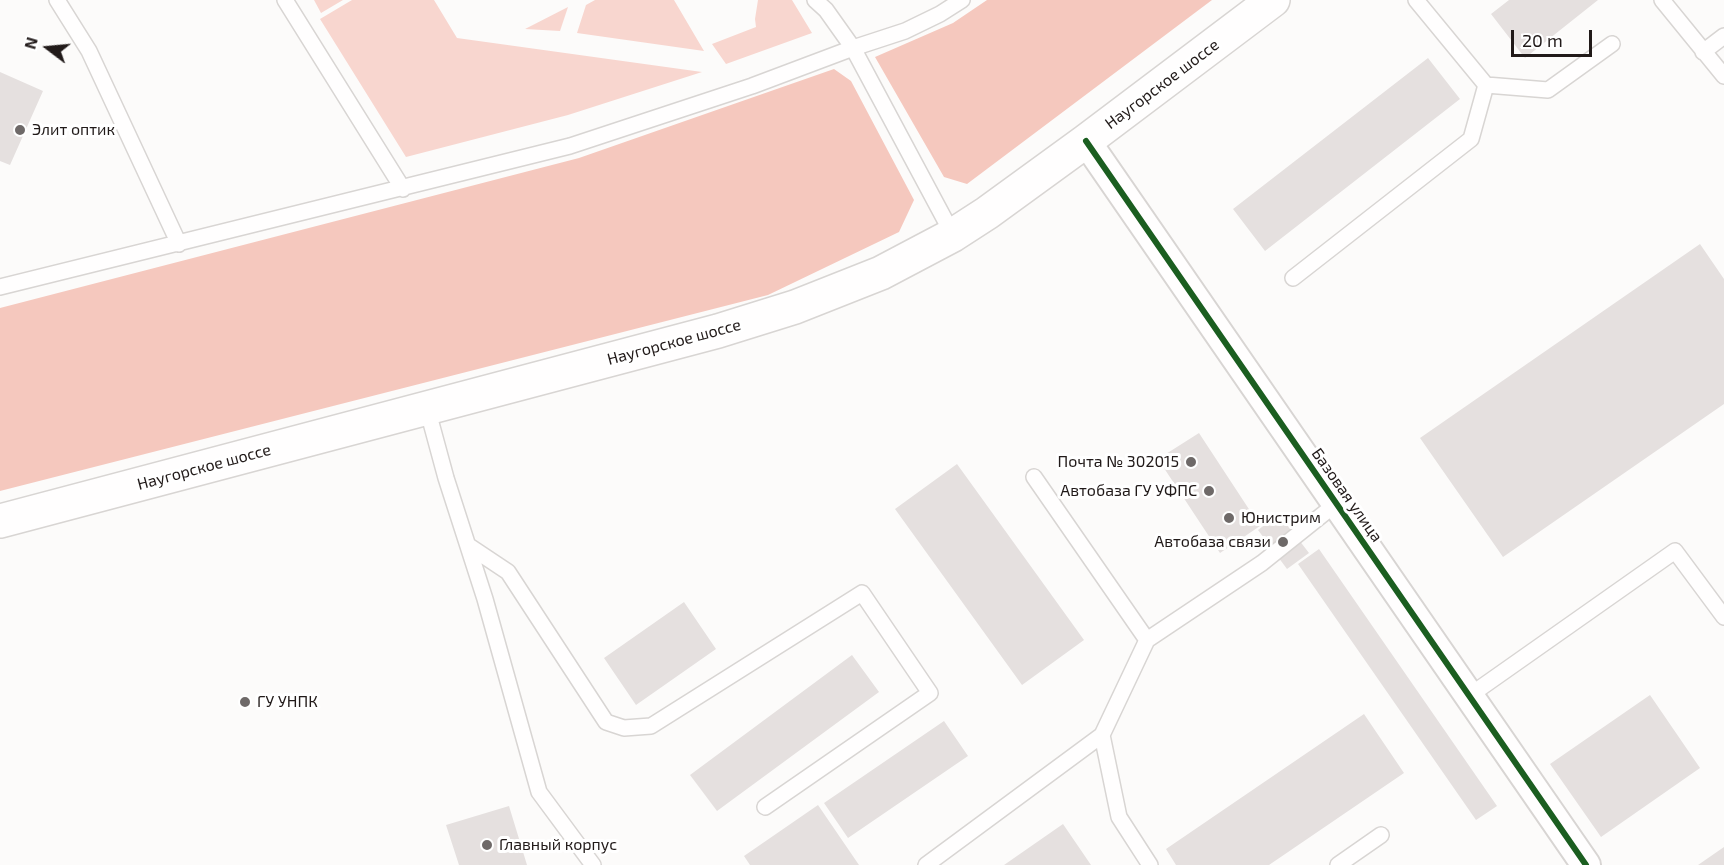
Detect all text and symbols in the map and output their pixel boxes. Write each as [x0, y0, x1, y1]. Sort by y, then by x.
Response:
north arrow [18, 18, 78, 78]
scale bar [1514, 18, 1595, 56]
text: 20 m [1522, 29, 1563, 51]
text: N [19, 35, 41, 51]
street label: Наугорское шоссе [1101, 35, 1223, 133]
place label: Элит оптик [32, 120, 115, 140]
marker: Элит оптик [13, 123, 27, 137]
street label: Наугорское шоссе [605, 315, 743, 369]
street label: Наугорское шоссе [135, 440, 273, 494]
street label: Базовая улица [1308, 444, 1386, 546]
place label: Почта № 302015 [1058, 452, 1179, 472]
marker: Почта № 302015 [1184, 455, 1198, 469]
place label: Автобаза ГУ УФПС [1060, 481, 1197, 501]
marker: Автобаза ГУ УФПС [1202, 484, 1216, 498]
place label: Юнистрим [1241, 508, 1321, 528]
marker: Юнистрим [1222, 511, 1236, 525]
place label: Автобаза связи [1154, 532, 1271, 552]
marker: Автобаза связи [1276, 535, 1290, 549]
place label: ГУ УНПК [257, 692, 318, 712]
marker: ГУ УНПК [238, 695, 252, 709]
place label: Главный корпус [499, 835, 617, 855]
marker: Главный корпус [480, 838, 494, 852]

